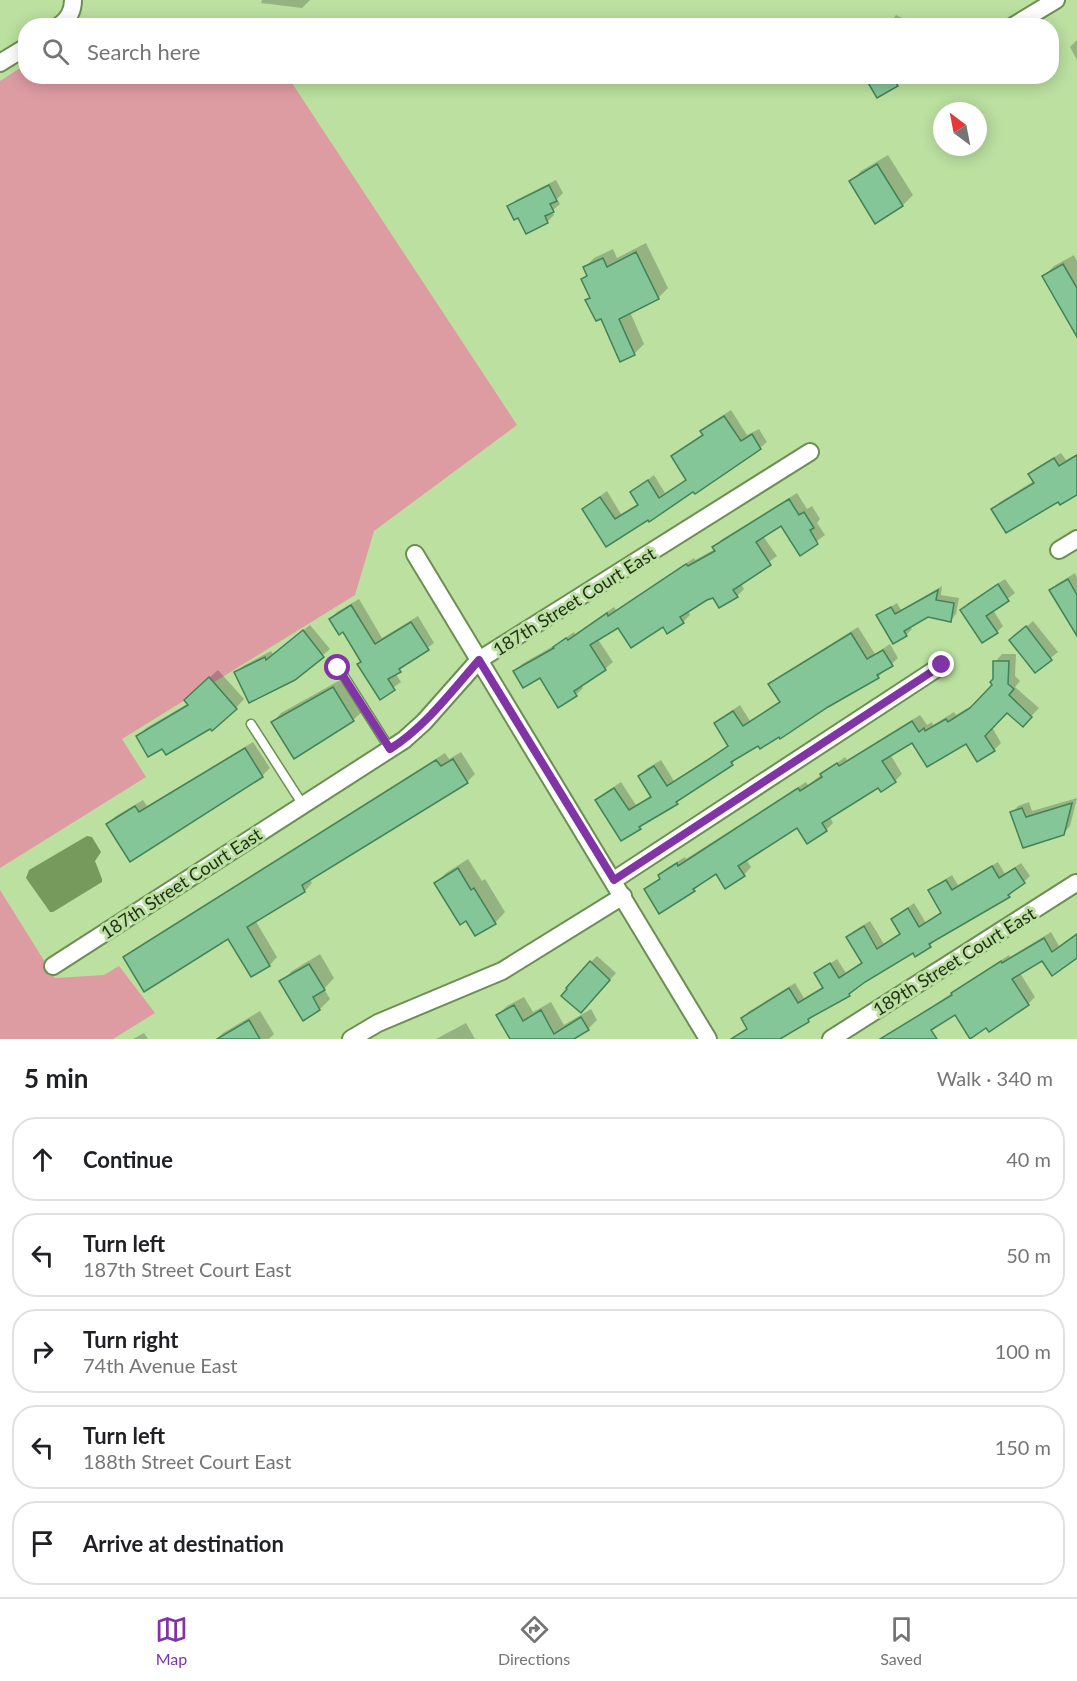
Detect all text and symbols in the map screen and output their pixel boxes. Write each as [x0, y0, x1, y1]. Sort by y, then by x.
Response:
search box [18, 18, 1059, 84]
icon: search [39, 35, 72, 68]
text: Search here [87, 38, 200, 65]
north arrow [933, 102, 987, 156]
street label: 187th Street Court East [489, 542, 660, 660]
route end [928, 651, 954, 677]
route start [324, 654, 350, 680]
street label: 187th Street Court East [96, 822, 266, 943]
street label: 189th Street Court East [869, 902, 1040, 1020]
text: 5 min [24, 1062, 88, 1094]
text: Walk · 340 m [937, 1066, 1053, 1090]
icon: ahead [26, 1143, 59, 1176]
text: Continue [83, 1146, 173, 1173]
text: 40 m [1006, 1147, 1051, 1171]
text: Turn left [83, 1230, 165, 1257]
icon: left [26, 1239, 59, 1272]
text: 50 m [1006, 1243, 1051, 1267]
text: 187th Street Court East [83, 1257, 291, 1281]
text: Turn right [83, 1326, 178, 1353]
icon: right [26, 1335, 59, 1368]
text: 100 m [995, 1339, 1051, 1363]
text: 74th Avenue East [83, 1353, 238, 1377]
text: Turn left [83, 1422, 165, 1449]
icon: left [26, 1431, 59, 1464]
text: 150 m [995, 1435, 1051, 1459]
text: 188th Street Court East [83, 1449, 291, 1473]
icon: arrive [26, 1527, 59, 1560]
text: Arrive at destination [83, 1530, 284, 1557]
tab: Map [155, 1613, 188, 1668]
tab: Directions [498, 1613, 570, 1668]
tab: Saved [880, 1613, 922, 1668]

